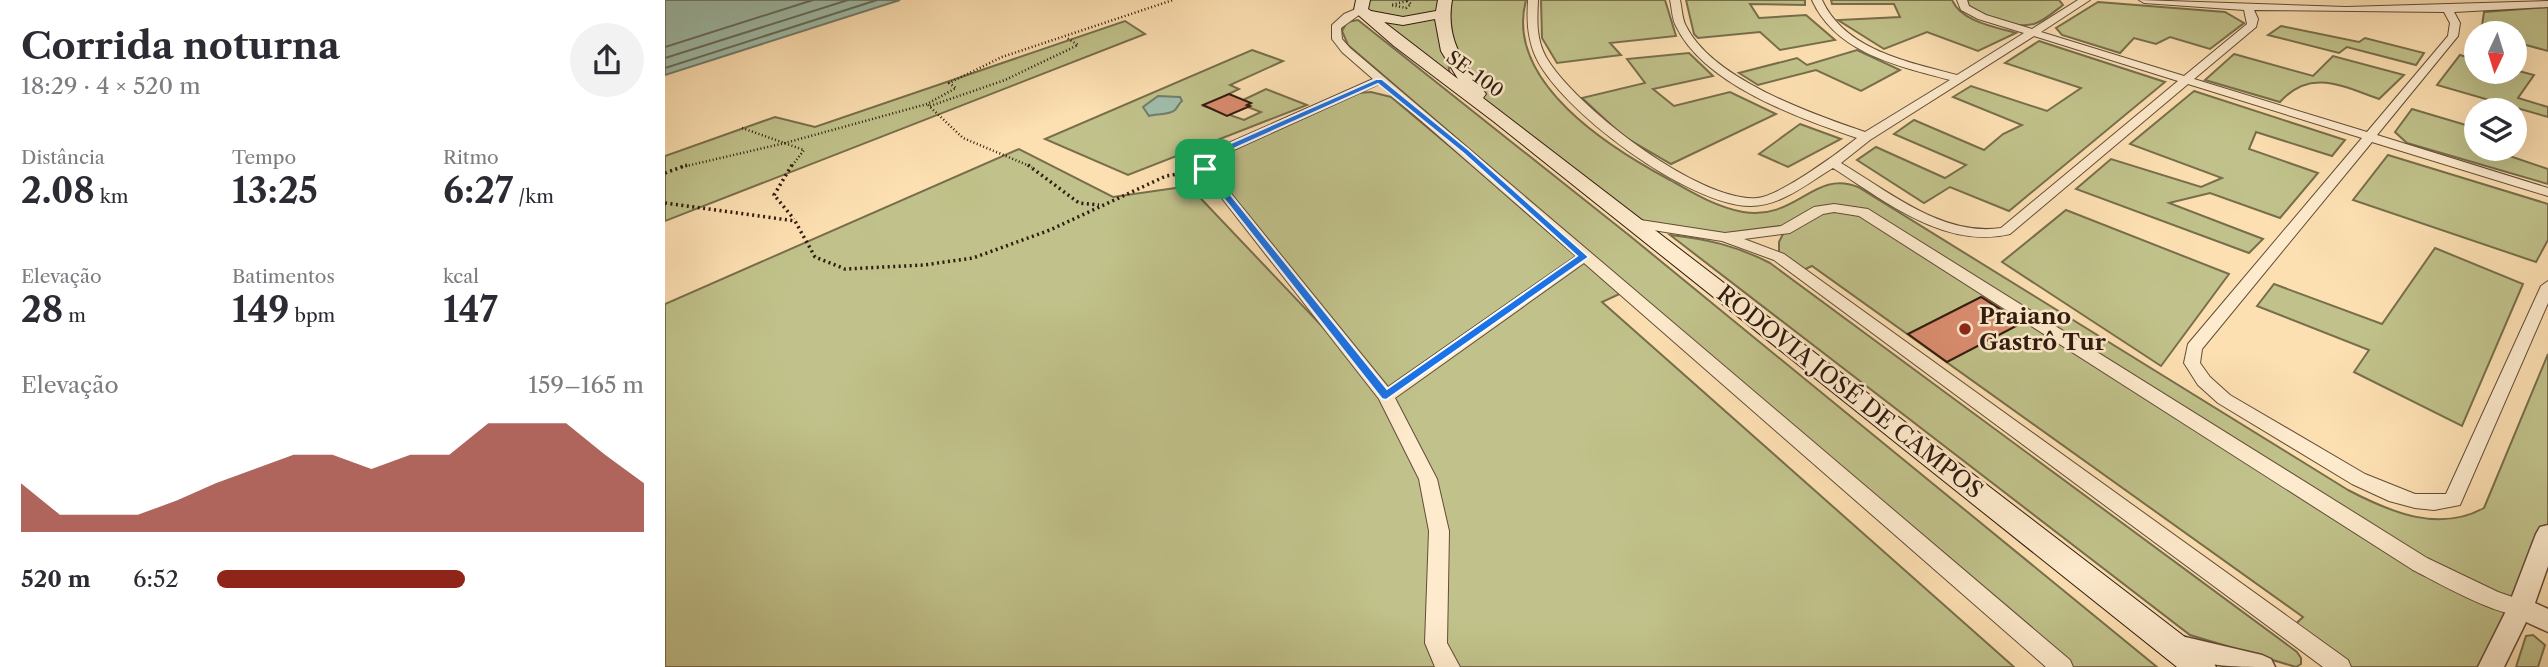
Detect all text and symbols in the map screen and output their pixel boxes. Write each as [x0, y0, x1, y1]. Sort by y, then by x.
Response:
north arrow [2464, 21, 2527, 84]
map controls [2464, 21, 2527, 161]
text: Corrida noturna [21, 22, 340, 69]
button: share [570, 23, 644, 97]
street label: SE-100 [1442, 46, 1508, 102]
text: 18:29 · 4 × 520 m [21, 72, 201, 100]
button: layers [2464, 98, 2527, 161]
pin [1175, 139, 1235, 199]
text: Distância [21, 146, 105, 169]
text: Tempo [232, 146, 296, 169]
text: Ritmo [443, 146, 499, 169]
icon: arrive [1186, 150, 1224, 188]
text: 2.08 [21, 169, 95, 212]
text: 13:25 [232, 169, 318, 212]
text: 6:27 [443, 169, 513, 212]
text: km [95, 185, 129, 208]
text: /km [513, 185, 554, 208]
text: Elevação [21, 265, 102, 288]
text: Batimentos [232, 265, 335, 288]
text: kcal [443, 265, 479, 288]
street label: RODOVIA JOSÉ DE CAMPOS [1712, 280, 1988, 504]
text: 28 [21, 288, 63, 331]
text: 149 [232, 288, 289, 331]
text: 147 [443, 288, 498, 331]
place label: Praiano Gastrô Tur [1979, 302, 2107, 356]
text: m [63, 304, 86, 327]
text: bpm [289, 304, 335, 327]
marker: Praiano Gastrô Tur [1957, 321, 1973, 337]
text: Elevação [21, 371, 119, 399]
text: 159–165 m [528, 371, 644, 399]
text: 520 m [21, 565, 91, 593]
text: 6:52 [133, 565, 179, 593]

